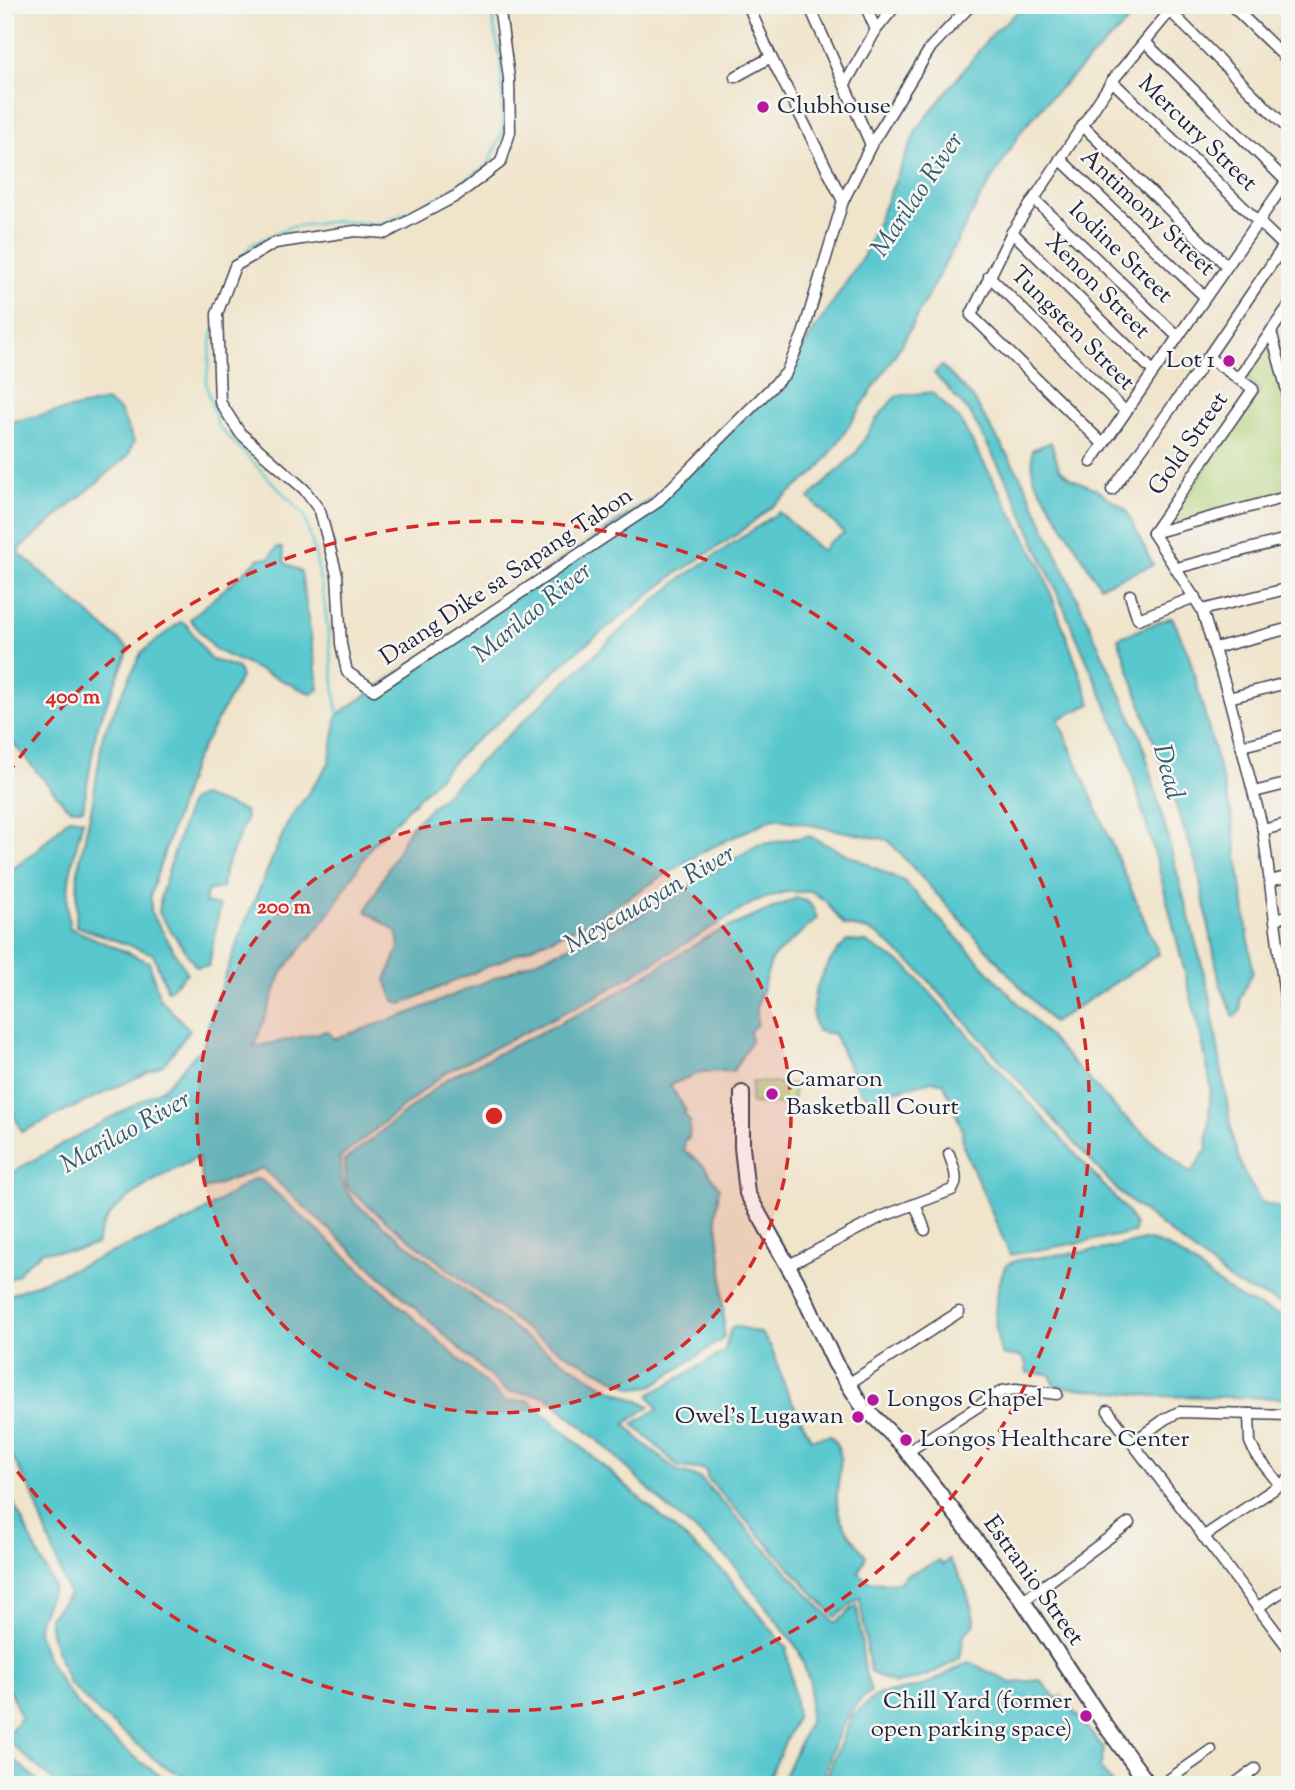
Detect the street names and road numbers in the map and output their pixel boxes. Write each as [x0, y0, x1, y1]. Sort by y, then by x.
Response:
street label: Mercury Street [1130, 68, 1264, 200]
street label: Antimony Street [1072, 141, 1222, 285]
street label: Iodine Street [1060, 194, 1180, 312]
street label: Xenon Street [1037, 227, 1157, 347]
street label: Tungsten Street [1002, 259, 1142, 399]
street label: Gold Street [1141, 385, 1237, 503]
street label: Daang Dike sa Sapang Tabon [374, 479, 640, 675]
street label: Estranio Street [974, 1509, 1092, 1653]

